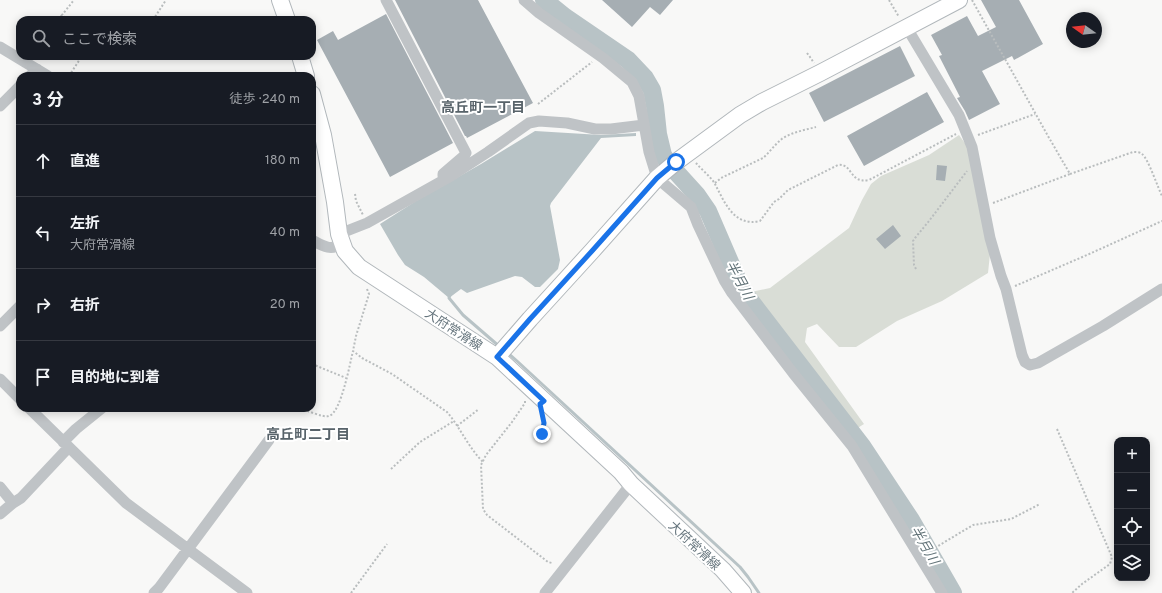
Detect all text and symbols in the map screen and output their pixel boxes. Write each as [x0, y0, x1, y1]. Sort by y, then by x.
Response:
north arrow [1066, 12, 1102, 48]
search box [16, 16, 316, 60]
icon: search [30, 27, 52, 49]
text: ここで検索 [62, 31, 137, 50]
text: 3 分 [32, 90, 63, 112]
text: 徒歩 · 240 m [230, 92, 300, 108]
district label: 高丘町一丁目 [441, 100, 525, 117]
icon: ahead [32, 150, 54, 172]
text: 直進 [70, 153, 100, 172]
text: 180 m [265, 153, 300, 169]
route start [667, 153, 685, 171]
text: 左折 [70, 215, 100, 234]
icon: left [32, 222, 54, 244]
text: 40 m [270, 225, 300, 241]
text: 大府常滑線 [70, 238, 135, 254]
water label: 半月川 [721, 258, 757, 305]
icon: right [32, 294, 54, 316]
text: 右折 [70, 297, 100, 316]
text: 20 m [270, 297, 300, 313]
street label: 大府常滑線 [421, 305, 485, 355]
icon: arrive [32, 366, 54, 388]
text: 目的地に到着 [70, 369, 160, 388]
route end [533, 425, 551, 443]
district label: 高丘町二丁目 [266, 427, 350, 444]
map controls [1114, 437, 1150, 581]
button: + [1114, 437, 1150, 473]
button: − [1114, 473, 1150, 509]
button: locate [1114, 509, 1150, 545]
street label: 大府常滑線 [664, 518, 724, 574]
water label: 半月川 [906, 523, 943, 570]
button: layers [1114, 545, 1150, 581]

